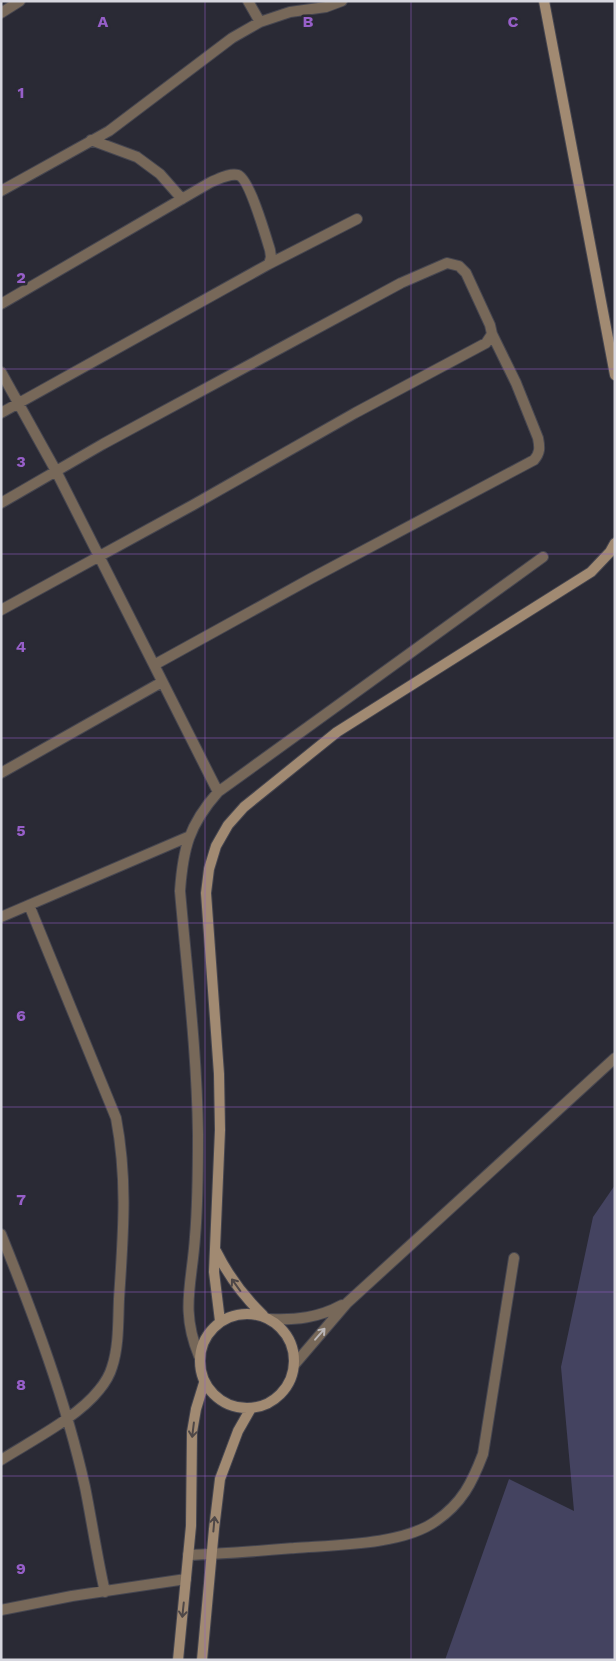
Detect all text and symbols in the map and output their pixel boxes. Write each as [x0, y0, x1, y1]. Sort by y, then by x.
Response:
text: A [98, 12, 109, 31]
text: B [303, 12, 314, 31]
text: C [508, 12, 519, 31]
text: 1 [18, 83, 24, 102]
text: 2 [16, 268, 26, 287]
text: 3 [16, 452, 26, 471]
text: 4 [16, 637, 26, 656]
text: 5 [16, 821, 26, 840]
text: 6 [16, 1006, 26, 1025]
text: 7 [16, 1190, 26, 1209]
one-way arrow [231, 1278, 241, 1292]
one-way arrow [314, 1327, 326, 1340]
text: 8 [16, 1375, 26, 1394]
one-way arrow [188, 1422, 198, 1438]
one-way arrow [209, 1516, 219, 1532]
text: 9 [16, 1559, 26, 1578]
one-way arrow [178, 1601, 187, 1617]

